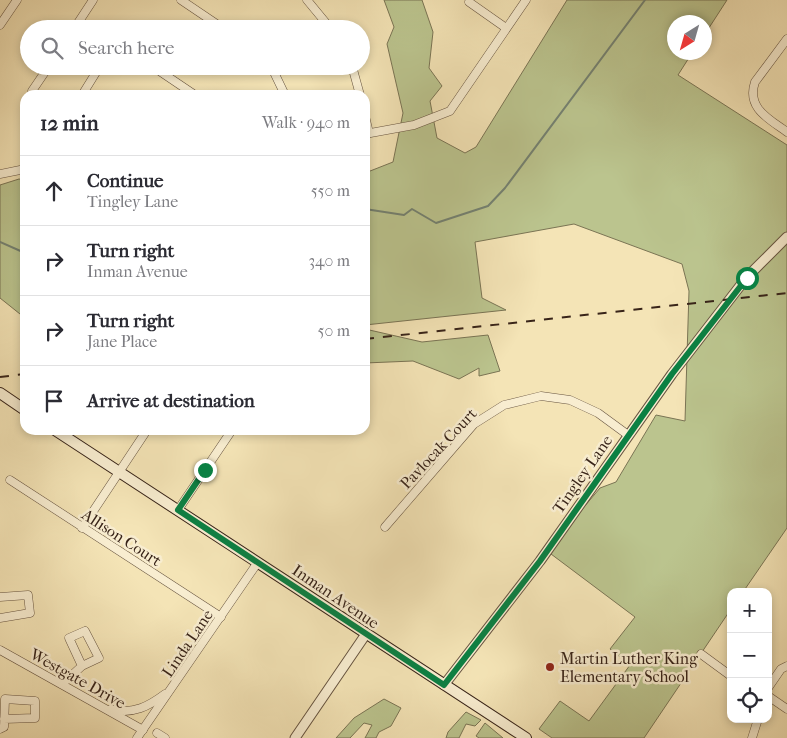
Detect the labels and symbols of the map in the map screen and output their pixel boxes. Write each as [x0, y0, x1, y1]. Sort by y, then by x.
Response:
north arrow [667, 15, 712, 60]
route start [736, 267, 759, 290]
street label: Pavlocak Court [396, 404, 481, 493]
street label: Tingley Lane [548, 431, 616, 517]
route end [194, 459, 217, 482]
street label: Allison Court [78, 504, 165, 570]
street label: Inman Avenue [289, 560, 383, 632]
street label: Linda Lane [158, 606, 217, 681]
street label: Westgate Drive [26, 644, 129, 713]
place label: Martin Luther King Elementary School [560, 649, 698, 686]
marker: Martin Luther King Elementary School [544, 661, 556, 673]

